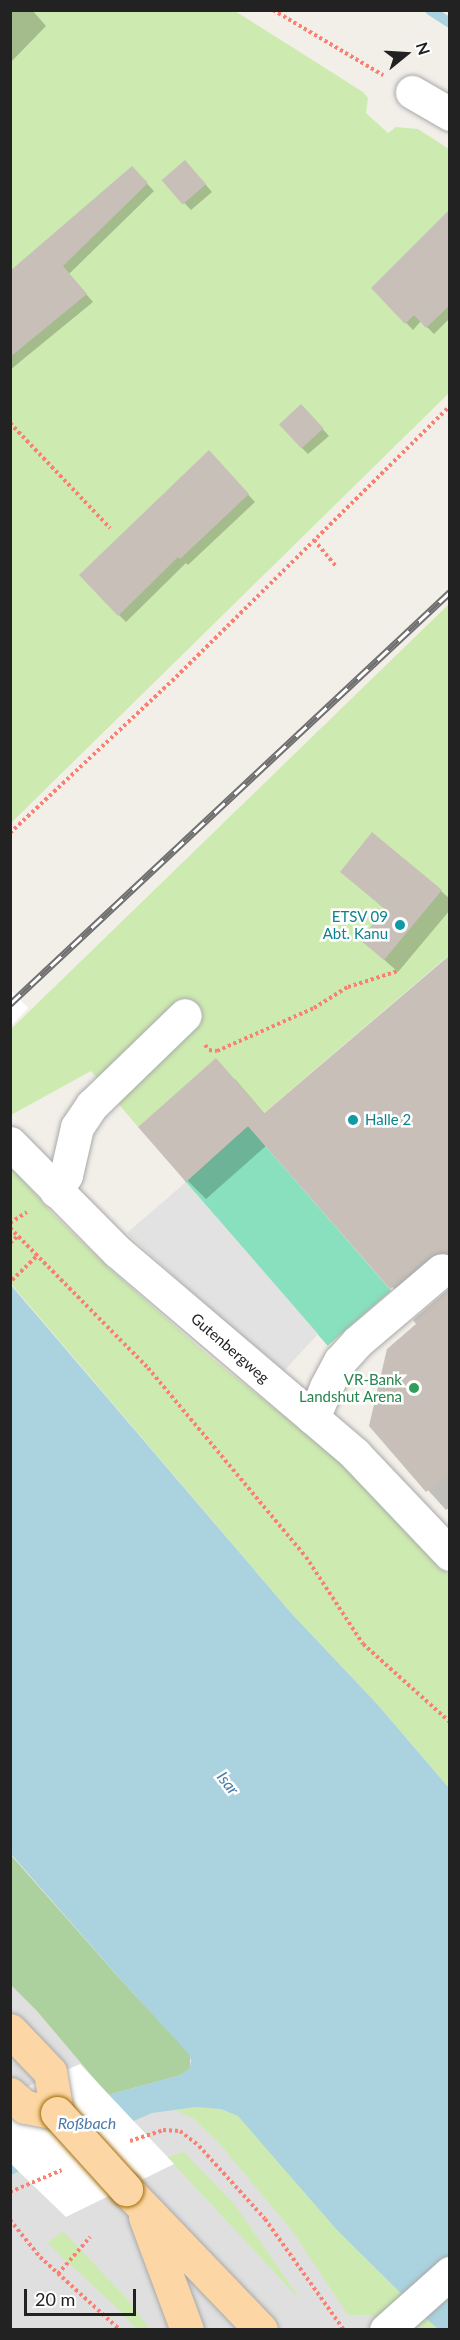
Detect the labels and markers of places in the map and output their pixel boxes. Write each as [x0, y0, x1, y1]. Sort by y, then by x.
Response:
place label: ETSV 09 Abt. Kanu [323, 907, 388, 942]
marker: ETSV 09 Abt. Kanu [393, 918, 407, 932]
place label: Halle 2 [365, 1111, 411, 1129]
marker: Halle 2 [346, 1113, 360, 1127]
place label: VR-Bank Landshut Arena [299, 1370, 402, 1405]
marker: VR-Bank Landshut Arena [407, 1381, 421, 1395]

